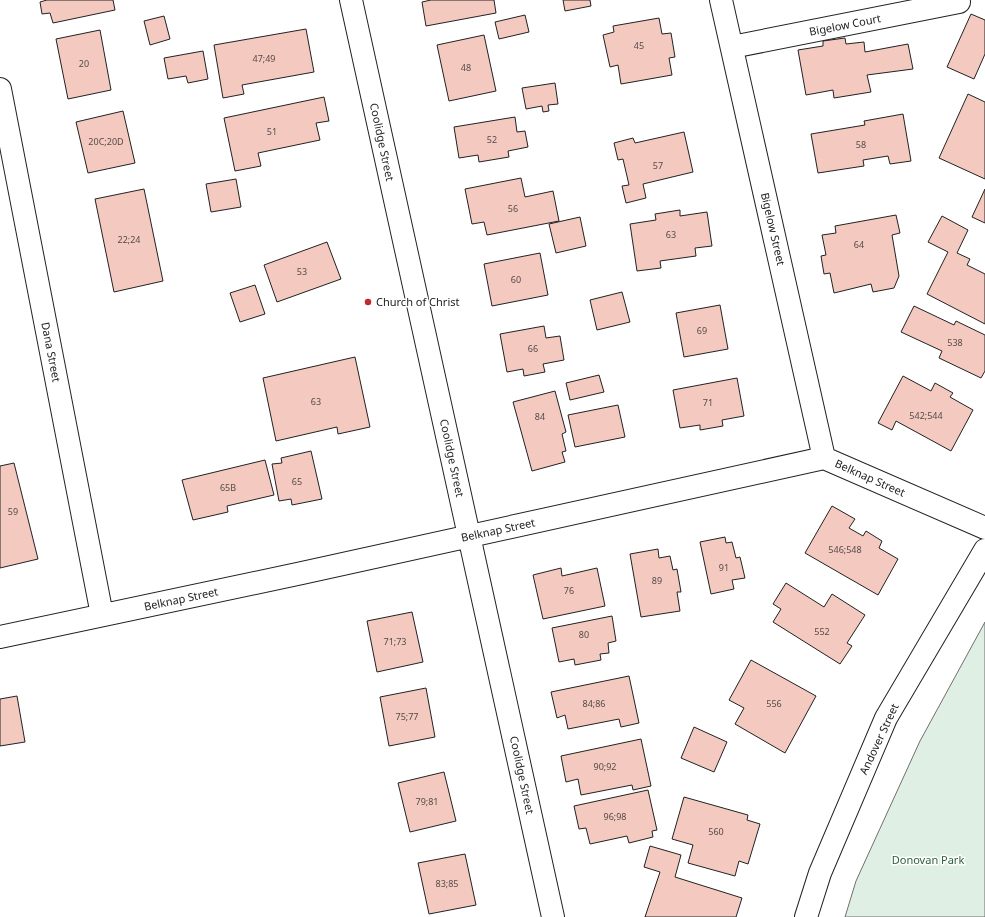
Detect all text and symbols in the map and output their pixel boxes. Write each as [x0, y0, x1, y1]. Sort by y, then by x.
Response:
street label: Bigelow Court [808, 10, 882, 39]
house number: 45 [634, 39, 644, 52]
house number: 47;49 [252, 52, 276, 65]
house number: 20 [79, 57, 89, 70]
house number: 48 [461, 61, 471, 74]
street label: Coolidge Street [367, 102, 398, 182]
house number: 51 [267, 125, 277, 138]
house number: 52 [487, 133, 497, 146]
house number: 20C;20D [88, 135, 124, 148]
house number: 58 [856, 138, 866, 151]
house number: 57 [653, 159, 663, 172]
street label: Bigelow Street [758, 191, 789, 267]
house number: 56 [508, 202, 518, 215]
house number: 63 [666, 228, 676, 241]
house number: 22;24 [117, 233, 141, 246]
house number: 64 [854, 238, 864, 251]
house number: 53 [297, 265, 307, 278]
house number: 60 [511, 273, 521, 286]
place label: Church of Christ [376, 294, 460, 309]
marker: Church of Christ [363, 297, 373, 307]
street label: Dana Street [38, 321, 65, 383]
house number: 69 [697, 324, 707, 337]
house number: 538 [947, 336, 963, 349]
house number: 66 [528, 342, 538, 355]
house number: 63 [311, 395, 321, 408]
house number: 71 [703, 396, 713, 409]
house number: 542;544 [909, 409, 943, 422]
house number: 84 [535, 410, 545, 423]
street label: Coolidge Street [437, 418, 468, 498]
street label: Belknap Street [833, 455, 908, 500]
house number: 65 [292, 475, 302, 488]
house number: 65B [220, 481, 236, 494]
house number: 59 [8, 505, 18, 518]
street label: Belknap Street [459, 514, 536, 545]
house number: 546;548 [828, 543, 862, 556]
house number: 91 [719, 561, 729, 574]
house number: 89 [652, 574, 662, 587]
street label: Belknap Street [142, 583, 219, 614]
house number: 76 [564, 584, 574, 597]
house number: 552 [814, 625, 830, 638]
house number: 80 [579, 628, 589, 641]
house number: 71;73 [383, 635, 407, 648]
house number: 84;86 [582, 697, 606, 710]
house number: 556 [766, 697, 782, 710]
street label: Andover Street [855, 701, 902, 777]
house number: 75;77 [395, 710, 419, 723]
street label: Coolidge Street [507, 735, 538, 815]
house number: 90;92 [593, 760, 617, 773]
house number: 79;81 [415, 795, 439, 808]
house number: 96;98 [603, 810, 627, 823]
house number: 560 [708, 825, 724, 838]
park label: Donovan Park [892, 852, 964, 867]
house number: 83;85 [435, 877, 459, 890]

